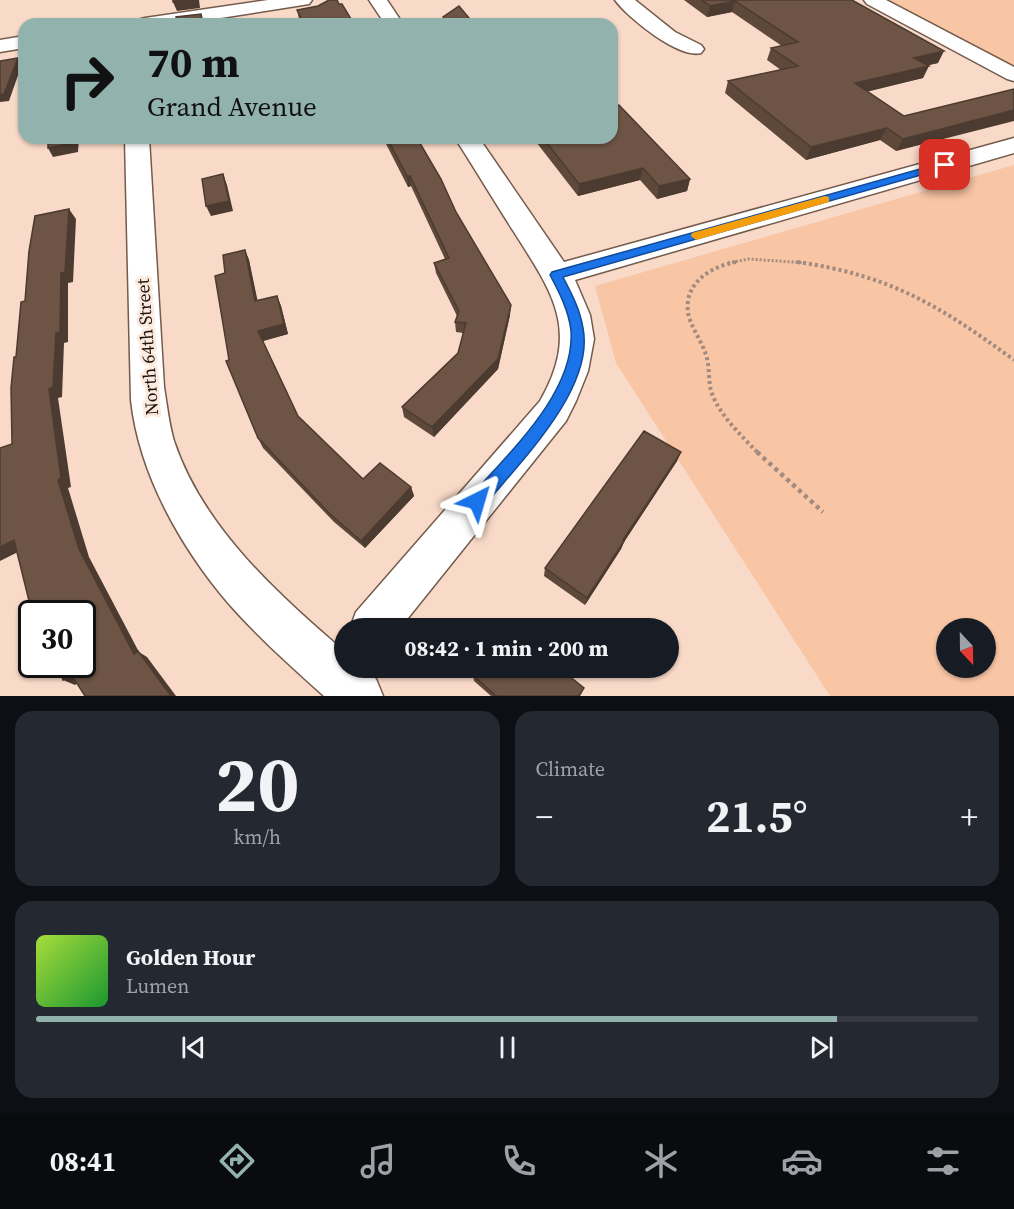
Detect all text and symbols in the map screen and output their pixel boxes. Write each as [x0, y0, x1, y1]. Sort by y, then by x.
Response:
text: 70 m [147, 33, 240, 91]
icon: right [48, 42, 126, 120]
text: Grand Avenue [147, 88, 317, 125]
pin [919, 139, 970, 190]
icon: arrive [928, 148, 961, 181]
street label: North 64th Street [130, 278, 164, 416]
position arrow [445, 469, 509, 533]
speed limit sign: 30 [18, 600, 96, 678]
north arrow [936, 618, 996, 678]
map controls [936, 618, 996, 678]
text: 08:42 · 1 min · 200 m [405, 633, 608, 663]
text: 20 [215, 730, 300, 837]
text: Climate [536, 755, 605, 783]
text: 21.5° [706, 785, 807, 847]
text: − [536, 794, 553, 839]
text: + [961, 794, 978, 839]
text: km/h [233, 823, 281, 851]
text: Golden Hour [126, 942, 255, 972]
text: Lumen [126, 972, 189, 1000]
icon: previous [177, 1031, 210, 1064]
icon: pause [491, 1031, 524, 1064]
icon: next [805, 1031, 838, 1064]
icon: directions [216, 1140, 258, 1182]
icon: music [357, 1140, 399, 1182]
icon: phone [498, 1140, 540, 1182]
icon: climate [640, 1140, 682, 1182]
icon: car [781, 1140, 823, 1182]
icon: filters [922, 1140, 964, 1182]
text: 08:41 [50, 1143, 116, 1180]

